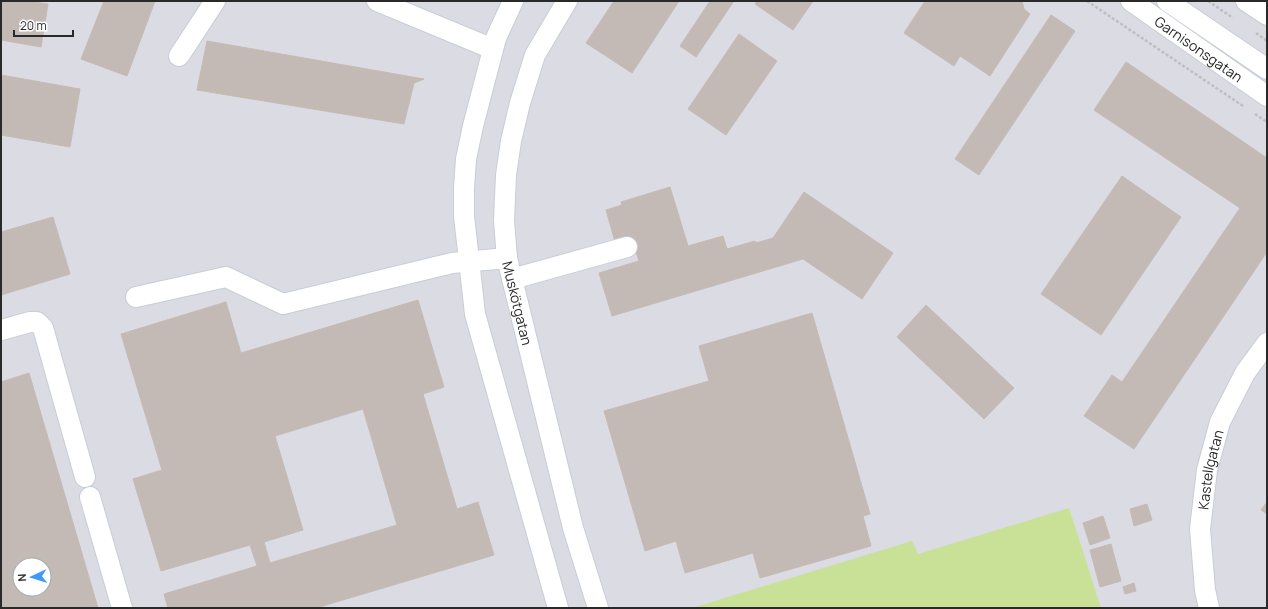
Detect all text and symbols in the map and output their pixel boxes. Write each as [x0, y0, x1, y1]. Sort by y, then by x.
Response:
street label: Garnisonsgatan [1151, 11, 1247, 86]
scale bar [14, 12, 73, 38]
text: 20 m [20, 17, 47, 34]
street label: Muskötgatan [499, 259, 537, 347]
street label: Kastellgatan [1193, 427, 1227, 511]
north arrow [12, 557, 52, 597]
text: N [14, 573, 29, 582]

